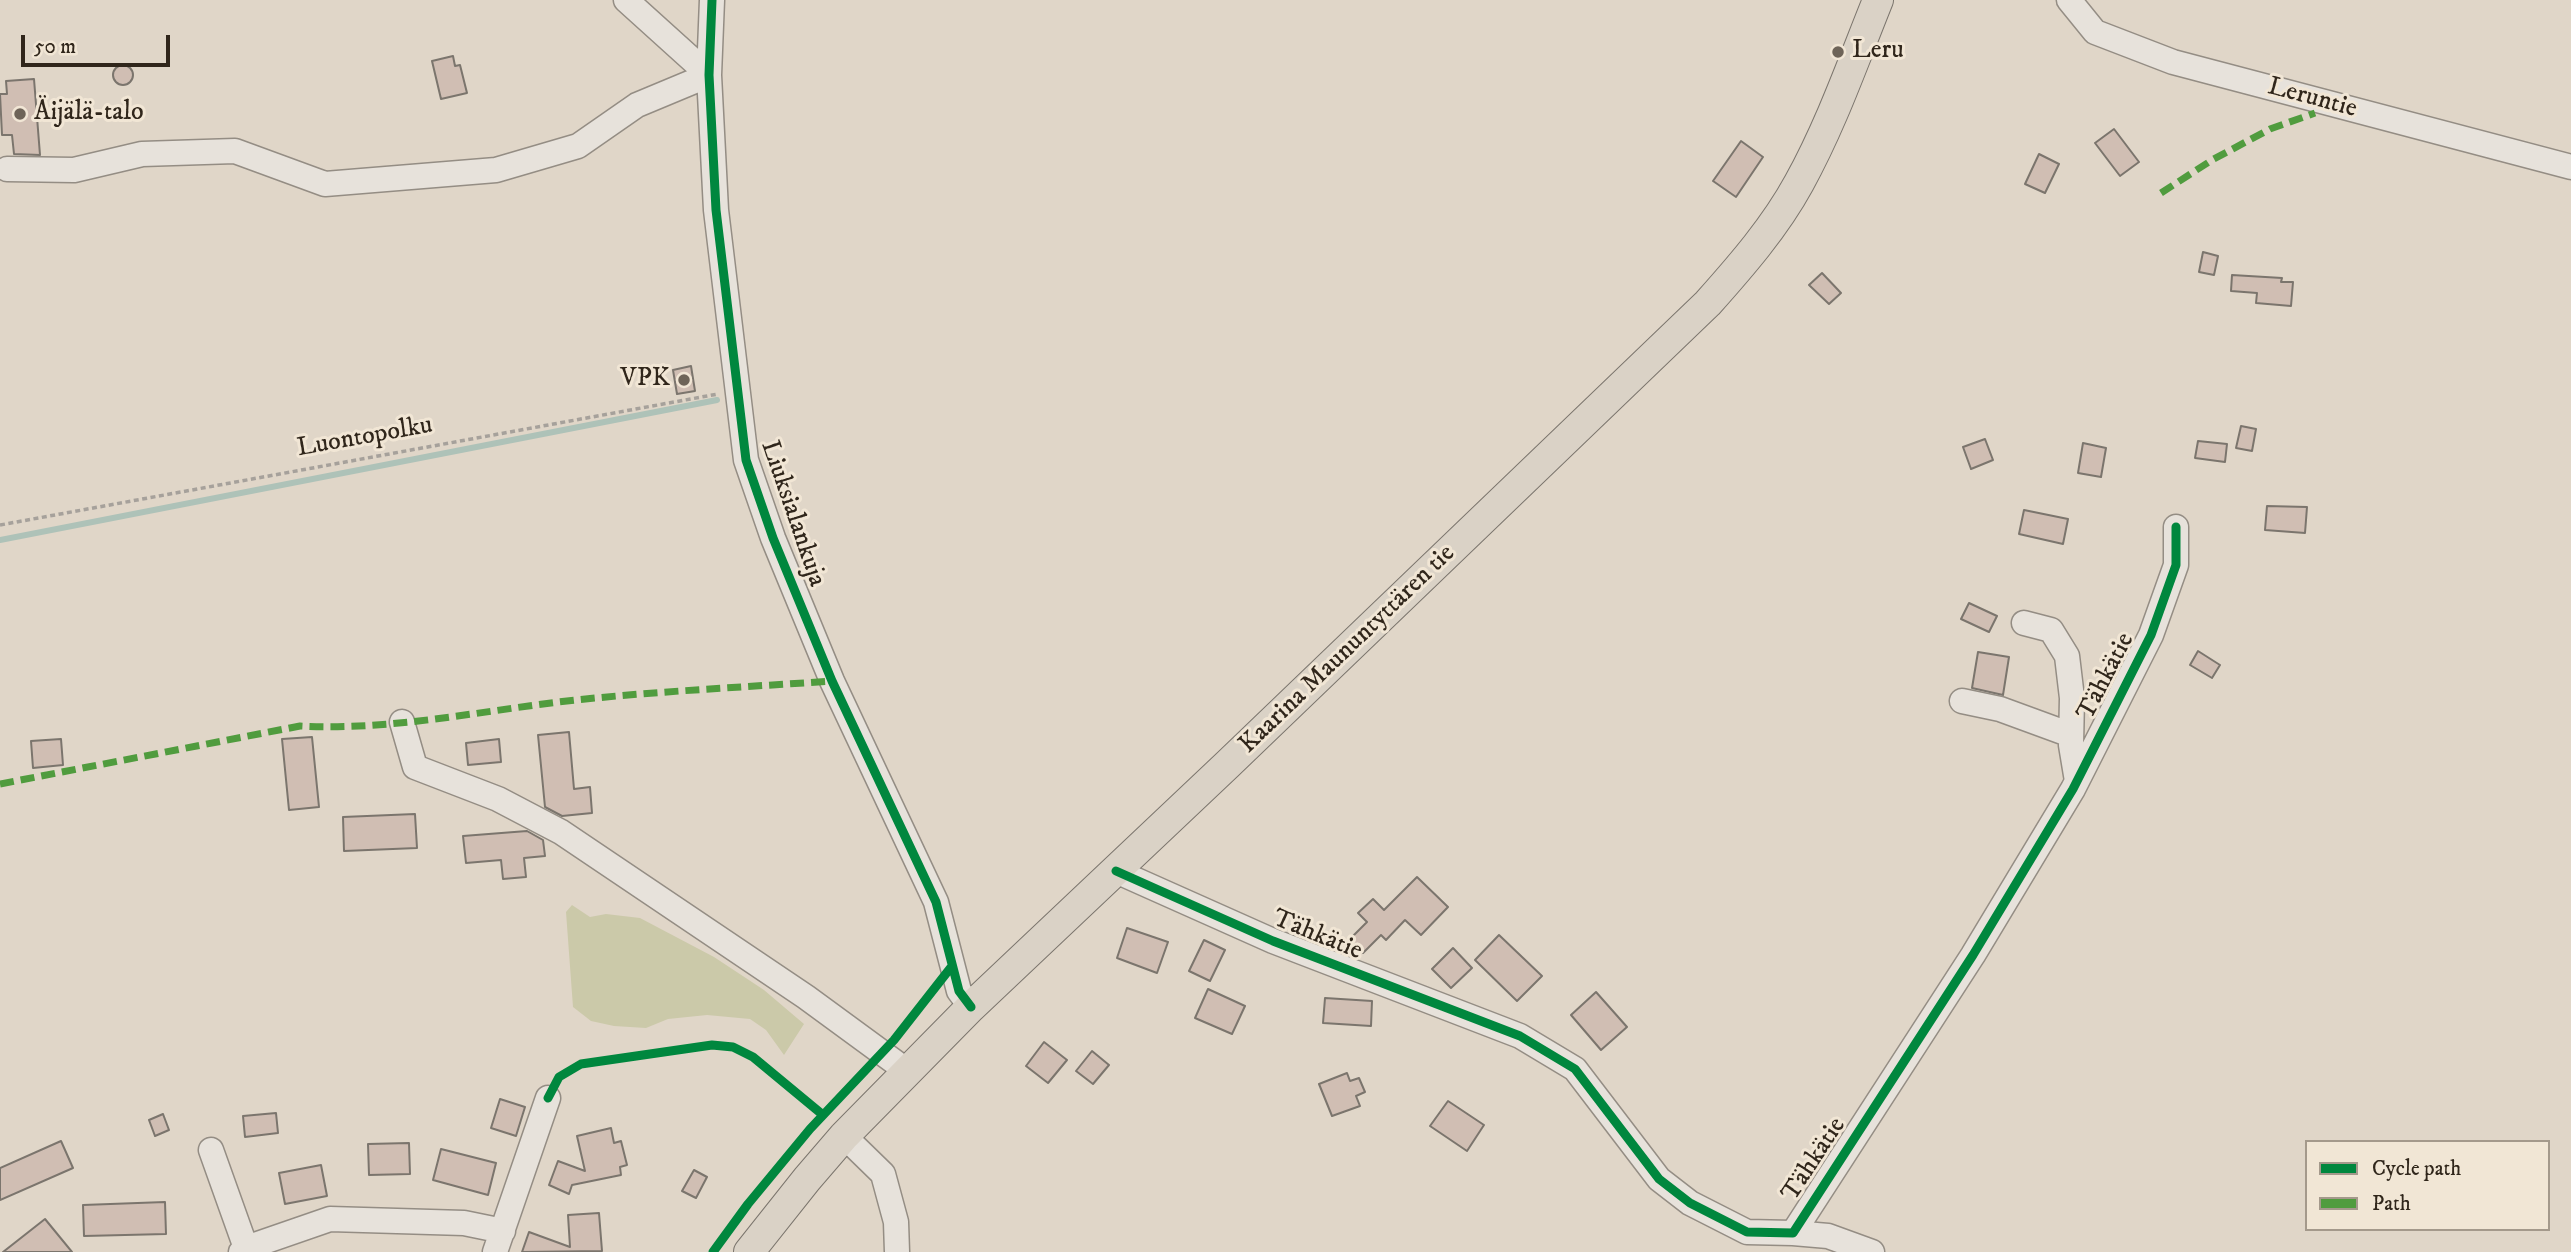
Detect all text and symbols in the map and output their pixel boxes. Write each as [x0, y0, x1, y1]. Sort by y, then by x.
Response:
scale bar [24, 21, 173, 65]
text: 50 m [34, 34, 76, 60]
place label: Leru [1852, 36, 1904, 68]
marker: Leru [1830, 44, 1846, 60]
street label: Leruntie [2264, 72, 2360, 126]
place label: Äijälä-talo [34, 98, 144, 130]
marker: Äijälä-talo [12, 106, 28, 122]
place label: VPK [620, 364, 670, 396]
marker: VPK [676, 372, 692, 388]
street label: Luontopolku [295, 411, 435, 465]
street label: Liuksialankuja [752, 437, 832, 591]
street label: Kaarina Maununtyttären tie [1234, 539, 1462, 761]
street label: Tähkätie [2072, 628, 2142, 726]
street label: Tähkätie [1268, 904, 1366, 968]
street label: Tähkätie [1776, 1112, 1854, 1208]
legend [2305, 1140, 2550, 1231]
text: Cycle path [2372, 1156, 2461, 1182]
text: Path [2372, 1191, 2411, 1217]

